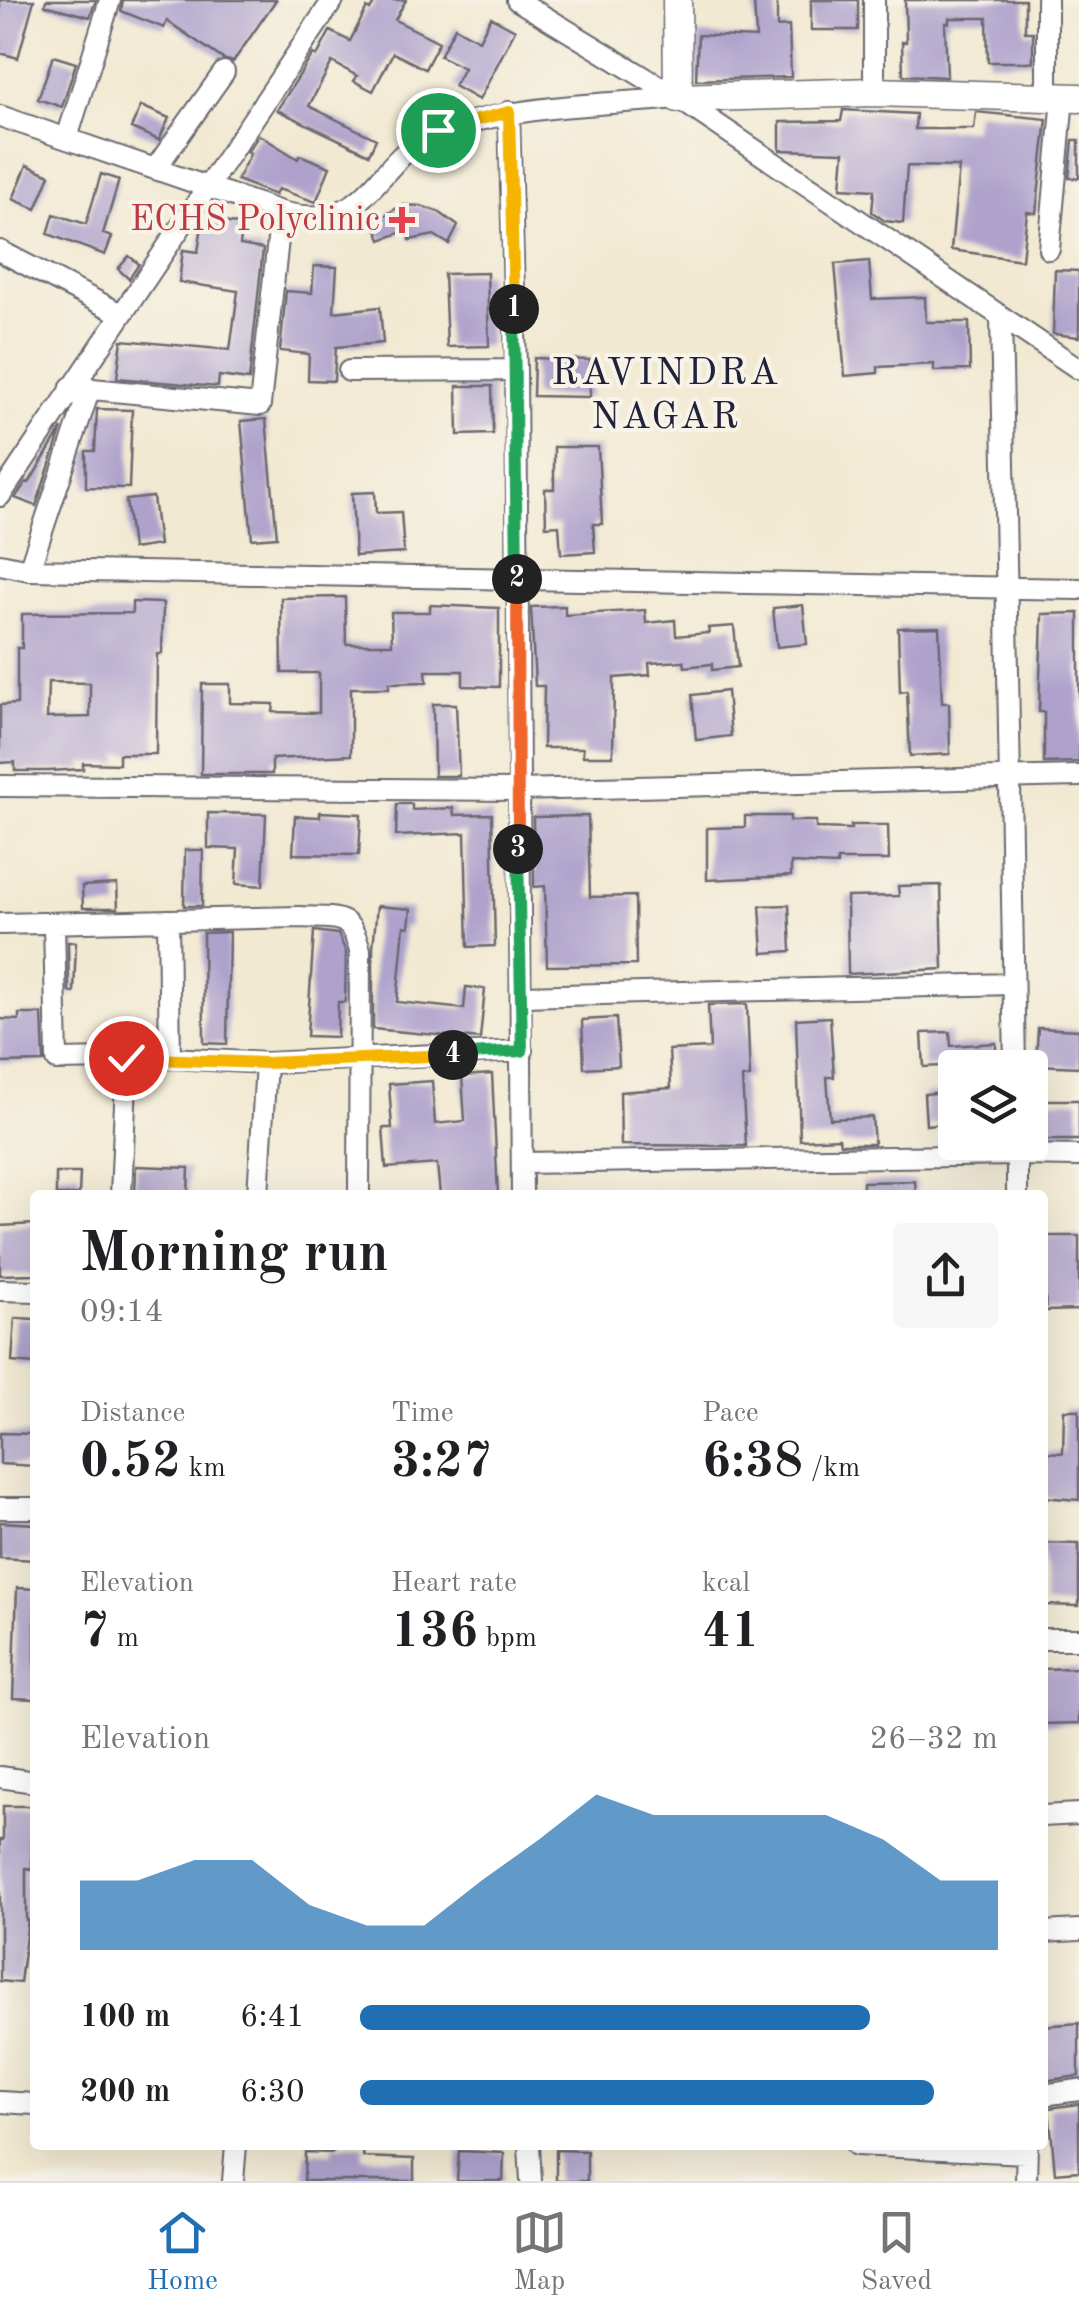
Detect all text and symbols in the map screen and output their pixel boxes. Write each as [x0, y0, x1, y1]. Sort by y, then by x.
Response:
pin [396, 88, 481, 173]
icon: arrive [411, 103, 466, 158]
place label: ECHS Polyclinic [130, 203, 380, 238]
marker: ECHS Polyclinic [389, 207, 415, 233]
pin: 1 [489, 284, 539, 334]
text: 1 [506, 295, 522, 323]
district label: RAVINDRA NAGAR [551, 355, 781, 437]
pin: 2 [492, 554, 542, 604]
text: 2 [509, 565, 525, 593]
pin: 3 [493, 824, 543, 874]
text: 3 [510, 835, 526, 863]
pin [84, 1016, 169, 1101]
pin: 4 [428, 1030, 478, 1080]
icon: check [99, 1031, 154, 1086]
text: 4 [445, 1041, 461, 1069]
map controls [938, 1050, 1048, 1160]
button: layers [938, 1050, 1048, 1160]
button: share [893, 1223, 998, 1328]
text: Morning run [80, 1228, 389, 1283]
text: 09:14 [80, 1297, 163, 1329]
text: Distance [80, 1400, 185, 1428]
text: Time [391, 1400, 454, 1428]
text: Pace [702, 1400, 759, 1428]
text: 0.52 [80, 1438, 181, 1488]
text: 3:27 [391, 1438, 492, 1488]
text: 6:38 [702, 1438, 803, 1488]
text: km [181, 1455, 226, 1483]
text: /km [803, 1455, 860, 1483]
text: Elevation [80, 1570, 194, 1598]
text: Heart rate [391, 1570, 517, 1598]
text: kcal [702, 1570, 750, 1598]
text: 7 [80, 1608, 109, 1658]
text: 136 [391, 1608, 478, 1658]
text: 41 [702, 1608, 760, 1658]
text: m [109, 1625, 139, 1653]
text: bpm [478, 1625, 537, 1653]
text: Elevation [80, 1724, 210, 1756]
text: 26–32 m [870, 1724, 998, 1756]
text: 100 m [80, 2002, 170, 2034]
text: 6:41 [240, 2002, 305, 2034]
text: 200 m [80, 2077, 170, 2109]
text: 6:30 [240, 2077, 305, 2109]
tab: Home [147, 2205, 218, 2300]
tab: Map [512, 2205, 567, 2300]
tab: Saved [861, 2205, 932, 2300]

